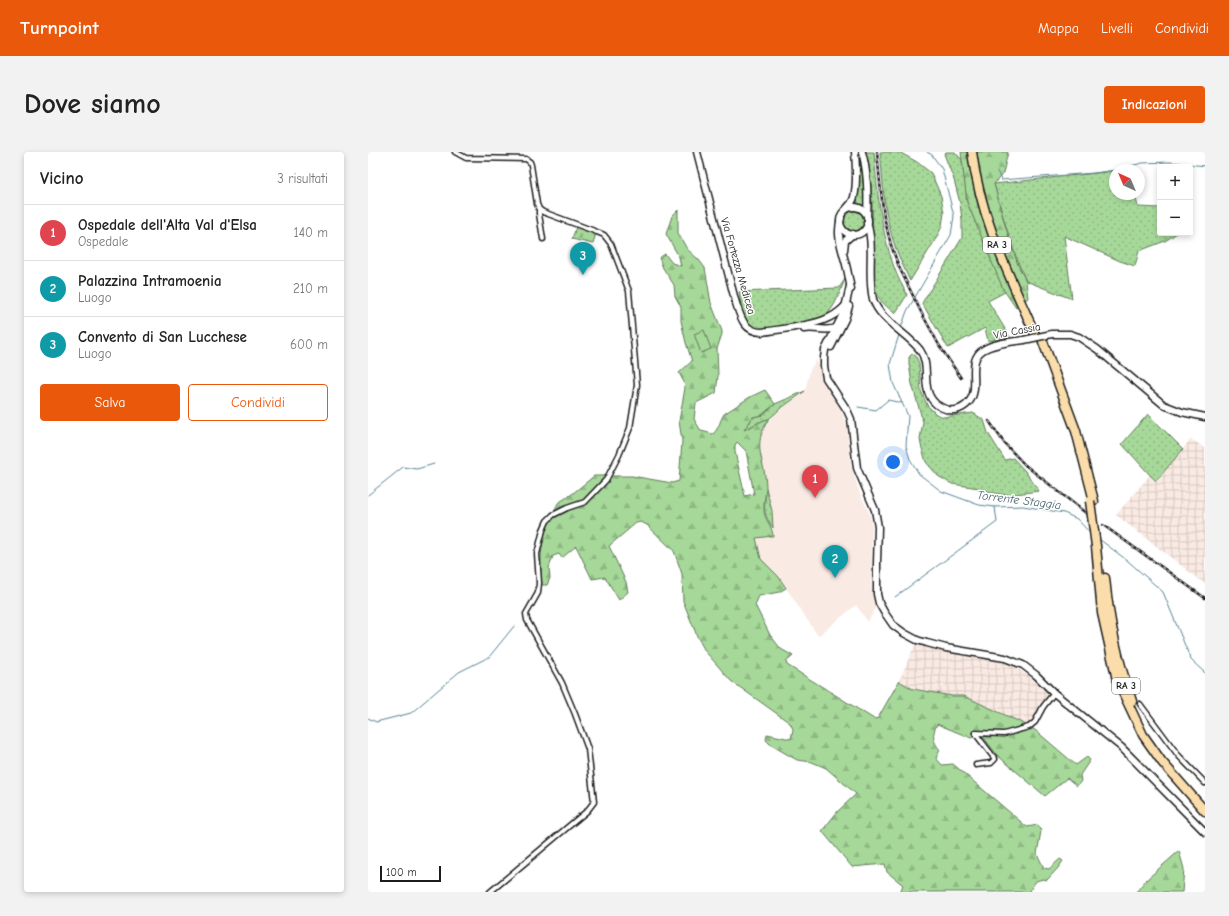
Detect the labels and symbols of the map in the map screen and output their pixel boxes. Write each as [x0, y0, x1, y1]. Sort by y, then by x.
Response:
north arrow [1109, 164, 1145, 200]
street label: Via Fortezza Medicea [718, 216, 758, 316]
road number: RA 3 [983, 237, 1011, 253]
pin: 3 [570, 242, 596, 275]
street label: Via Cassia [992, 320, 1042, 342]
your location [883, 452, 903, 472]
pin: 1 [802, 465, 828, 498]
water label: Torrente Staggia [976, 488, 1062, 512]
pin: 2 [822, 545, 848, 578]
road number: RA 3 [1112, 678, 1140, 694]
scale bar [380, 864, 441, 883]

